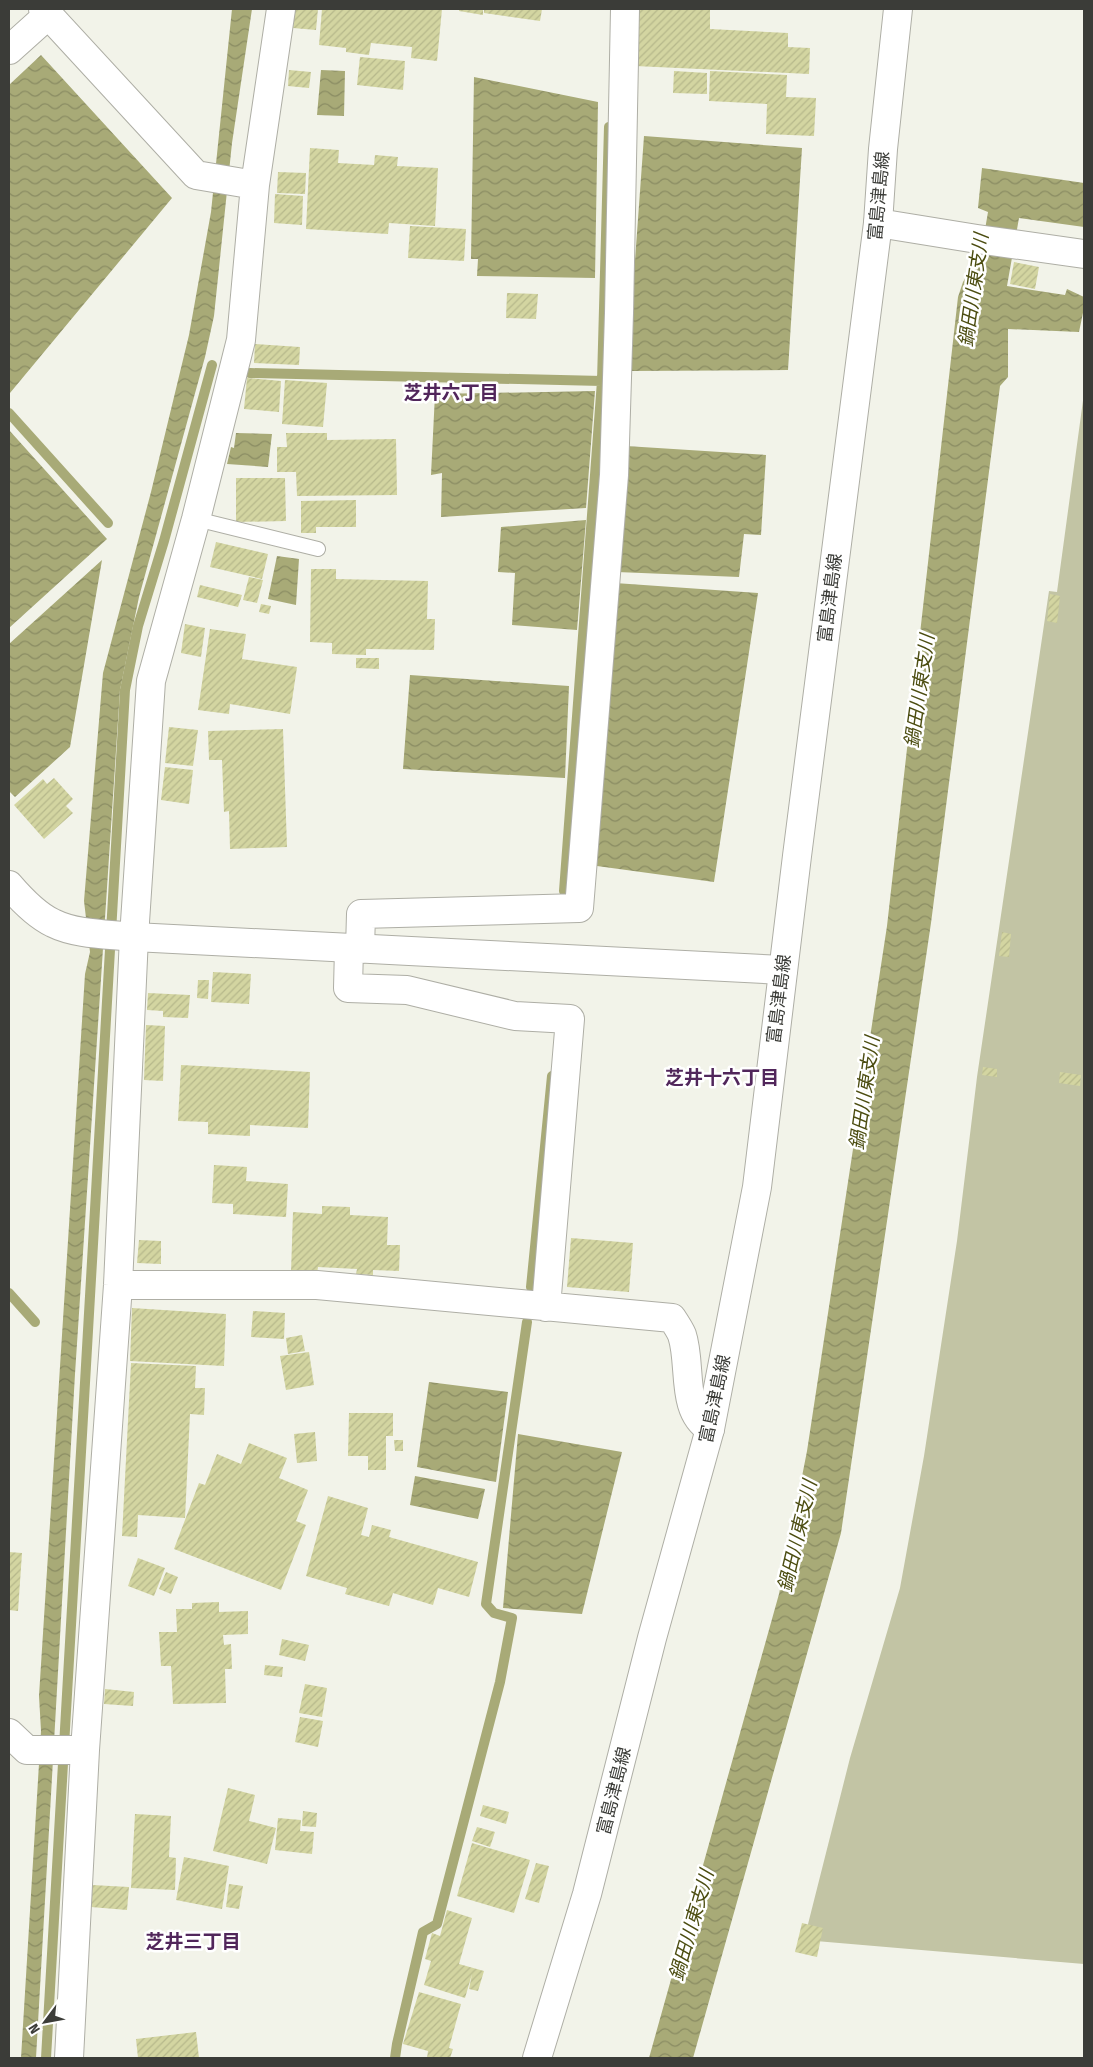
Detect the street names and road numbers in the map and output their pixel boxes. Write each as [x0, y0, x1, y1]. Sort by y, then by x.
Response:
street label: 富島津島線 [864, 150, 894, 242]
street label: 富島津島線 [814, 552, 846, 644]
street label: 富島津島線 [763, 953, 795, 1045]
street label: 富島津島線 [695, 1353, 735, 1445]
street label: 富島津島線 [592, 1745, 636, 1837]

